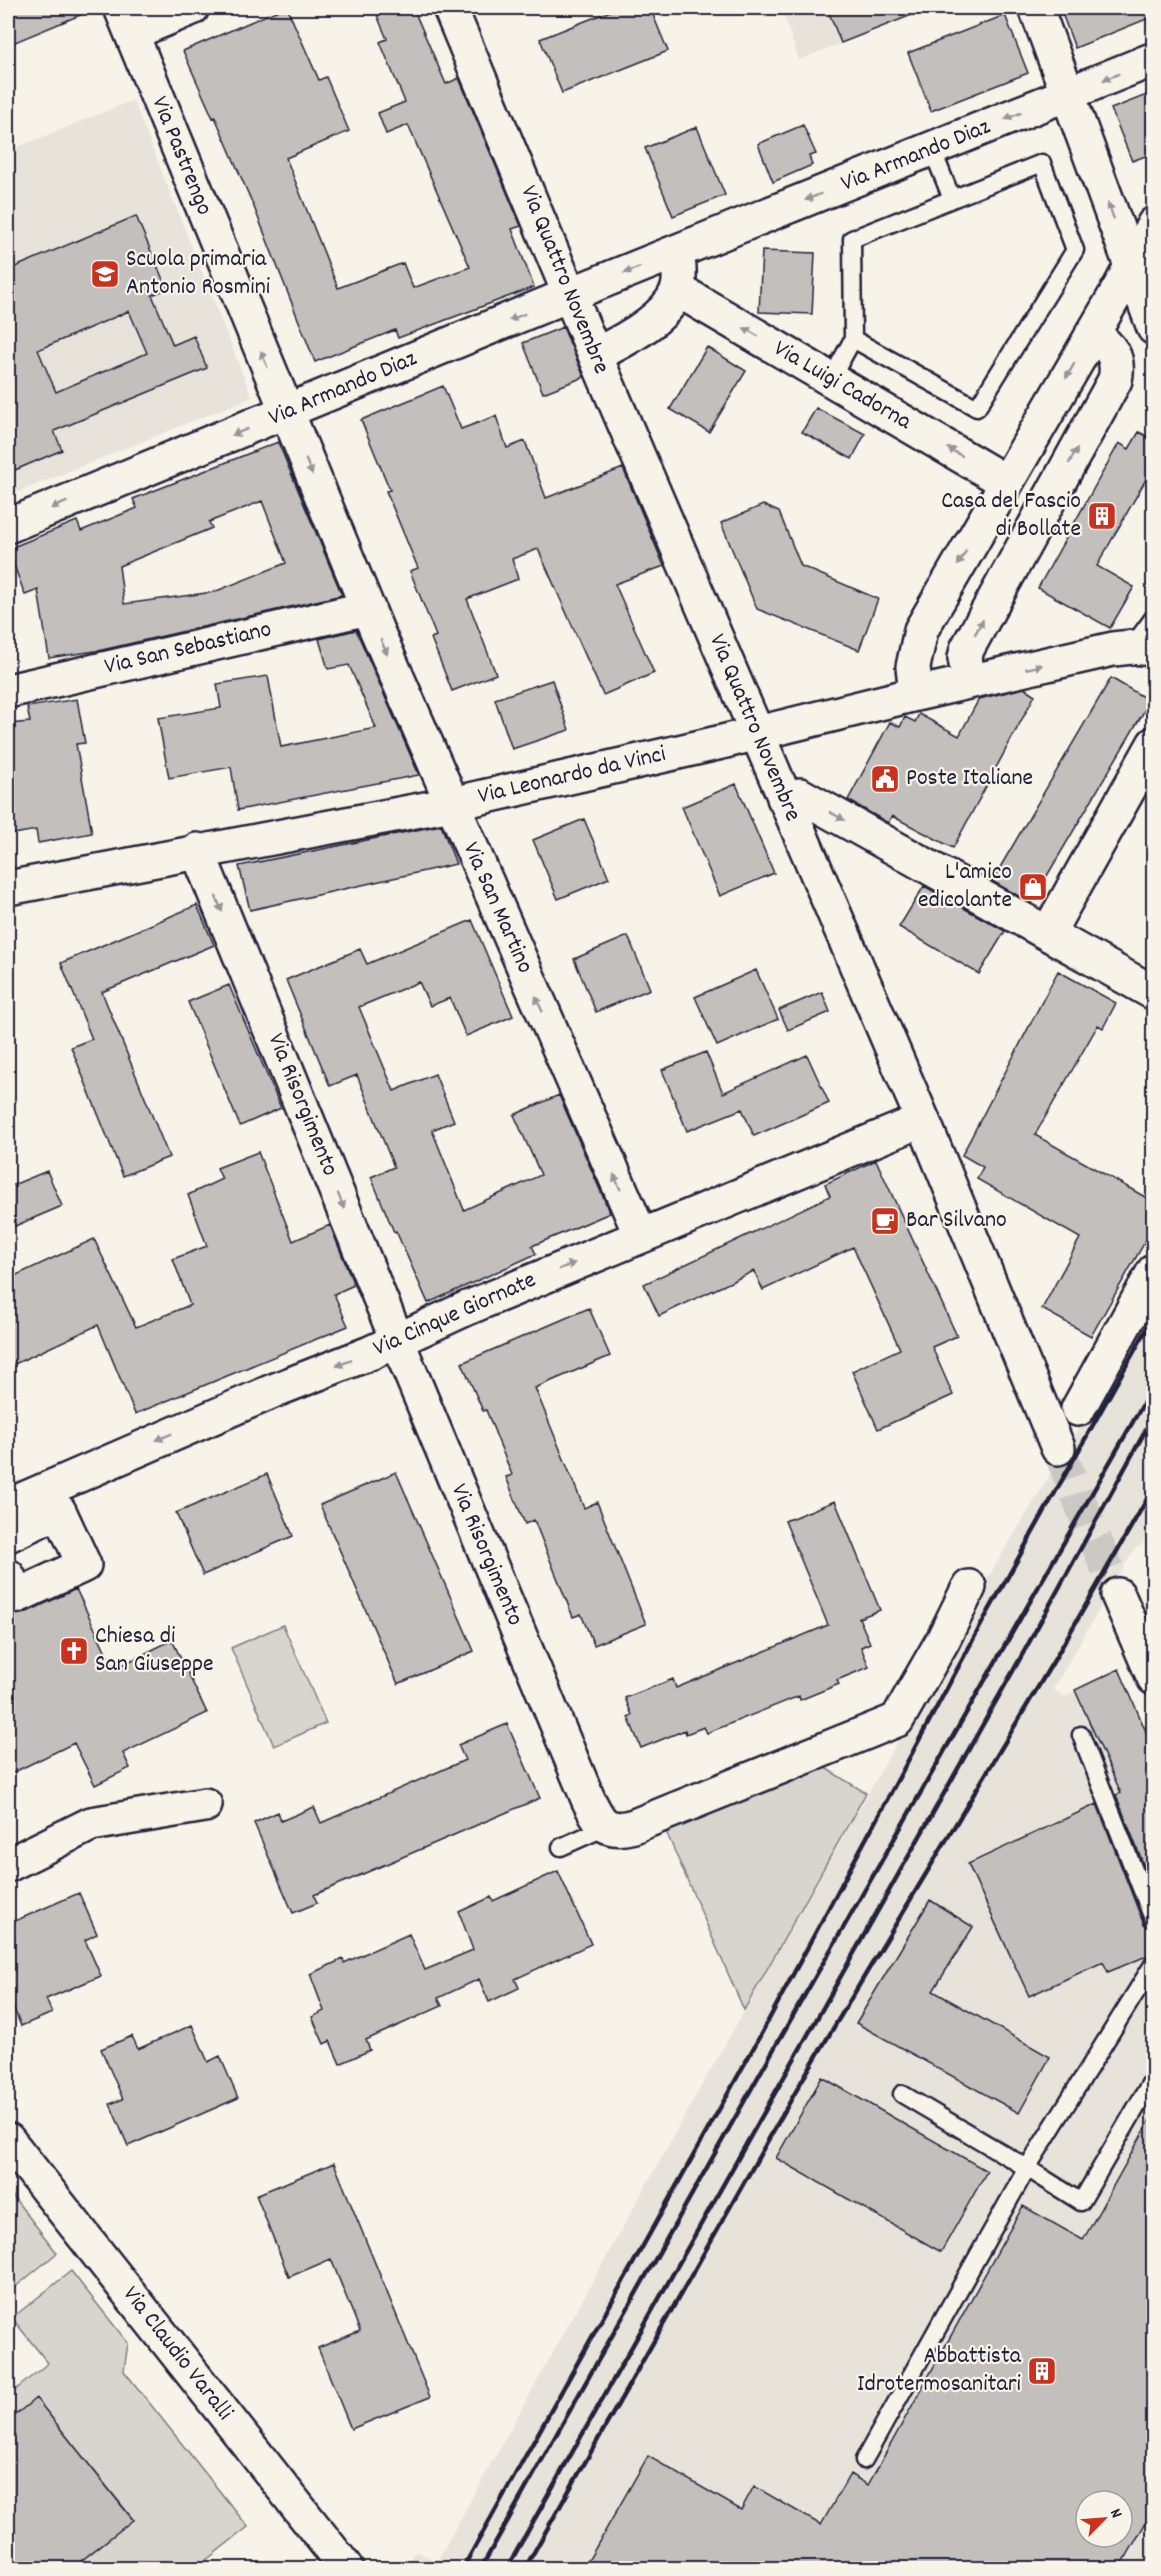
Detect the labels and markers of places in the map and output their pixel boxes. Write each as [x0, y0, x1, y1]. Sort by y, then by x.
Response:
place label: Scuola primaria Antonio Rosmini [126, 243, 270, 305]
school or university icon: Scuola primaria Antonio Rosmini [89, 258, 121, 290]
place label: Casa del Fascio di Bollate [941, 485, 1081, 547]
building icon: Casa del Fascio di Bollate [1086, 500, 1118, 532]
place label: Poste Italiane [906, 762, 1033, 796]
public building icon: Poste Italiane [869, 763, 901, 795]
place label: L'amico edicolante [918, 856, 1012, 918]
shop icon: L'amico edicolante [1017, 871, 1049, 903]
place label: Bar Silvano [906, 1204, 1007, 1238]
cafe icon: Bar Silvano [869, 1205, 901, 1237]
place label: Chiesa di San Giuseppe [95, 1620, 214, 1682]
church icon: Chiesa di San Giuseppe [58, 1635, 90, 1667]
place label: Abbattista Idrotermosanitari [857, 2340, 1022, 2402]
building icon: Abbattista Idrotermosanitari [1026, 2355, 1058, 2387]

